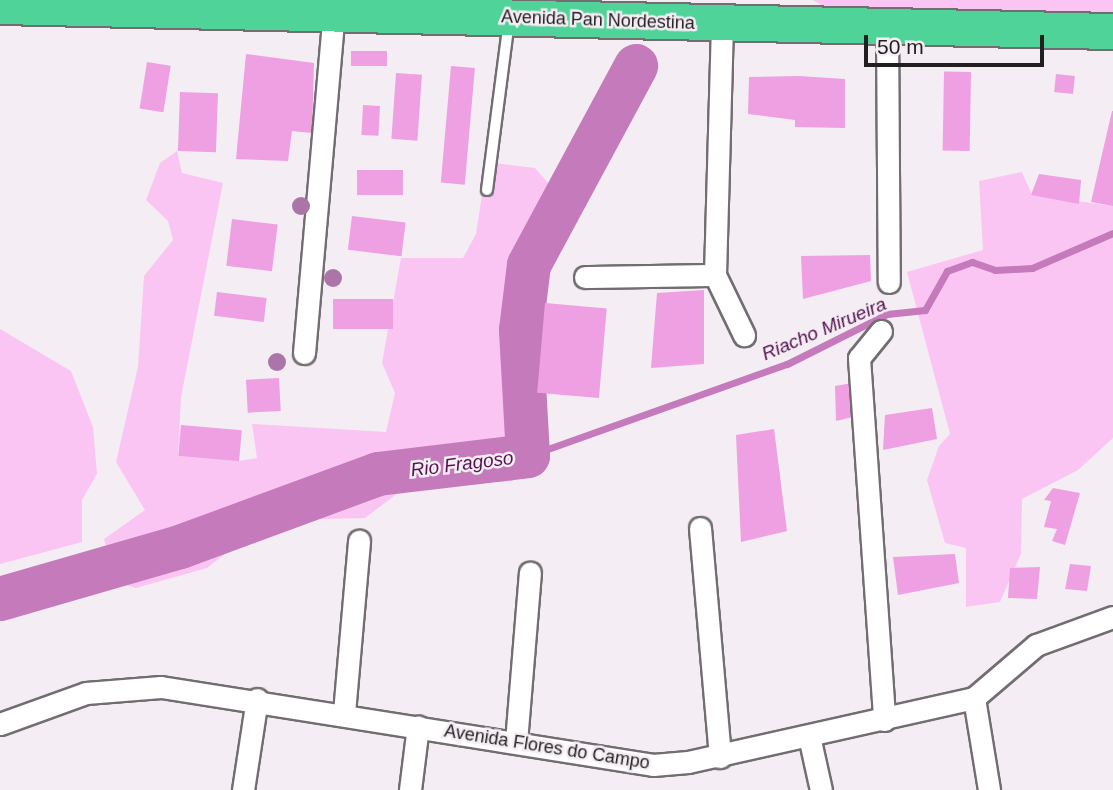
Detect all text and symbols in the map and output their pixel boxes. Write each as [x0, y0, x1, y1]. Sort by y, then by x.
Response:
street label: Avenida Pan Nordestina [501, 6, 695, 34]
scale bar [868, 21, 1048, 65]
text: 50 m [877, 35, 924, 58]
water label: Riacho Mirueira [758, 293, 890, 365]
water label: Rio Fragoso [409, 446, 515, 482]
street label: Avenida Flores do Campo [443, 720, 651, 774]

